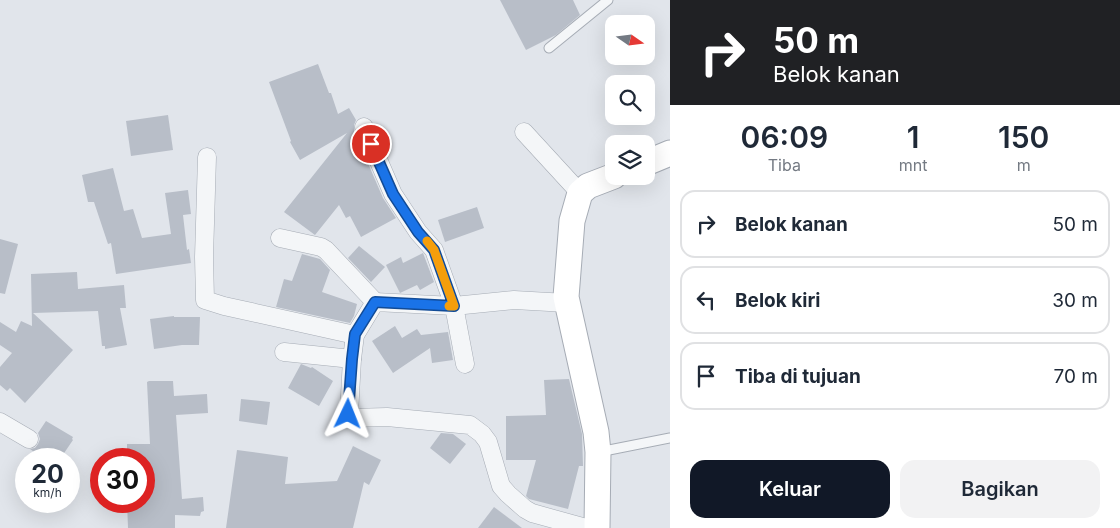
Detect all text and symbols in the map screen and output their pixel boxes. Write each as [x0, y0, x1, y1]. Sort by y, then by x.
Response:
north arrow [605, 15, 655, 65]
map controls [605, 15, 655, 185]
text: 50 m [773, 19, 859, 61]
icon: right [690, 20, 755, 85]
text: Belok kanan [773, 61, 900, 87]
button: search [605, 75, 655, 125]
text: 06:09 [741, 119, 828, 155]
text: 1 [907, 119, 919, 155]
text: 150 [998, 119, 1049, 155]
pin [350, 123, 392, 165]
icon: arrive [357, 130, 385, 158]
button: layers [605, 135, 655, 185]
text: Tiba [768, 155, 801, 175]
text: mnt [899, 155, 927, 175]
text: m [1017, 155, 1031, 175]
icon: right [692, 210, 720, 238]
text: Belok kanan [735, 213, 848, 236]
text: 50 m [1052, 213, 1098, 236]
icon: left [692, 286, 720, 314]
text: Belok kiri [735, 289, 820, 312]
text: 30 m [1052, 289, 1098, 312]
icon: arrive [692, 362, 720, 390]
text: Tiba di tujuan [735, 365, 861, 388]
text: 70 m [1054, 365, 1098, 388]
position arrow [321, 387, 373, 439]
speed limit sign: 30 [90, 448, 155, 513]
text: 20 [31, 459, 64, 489]
button: Keluar [690, 460, 890, 518]
button: Bagikan [900, 460, 1100, 518]
text: km/h [33, 485, 62, 500]

